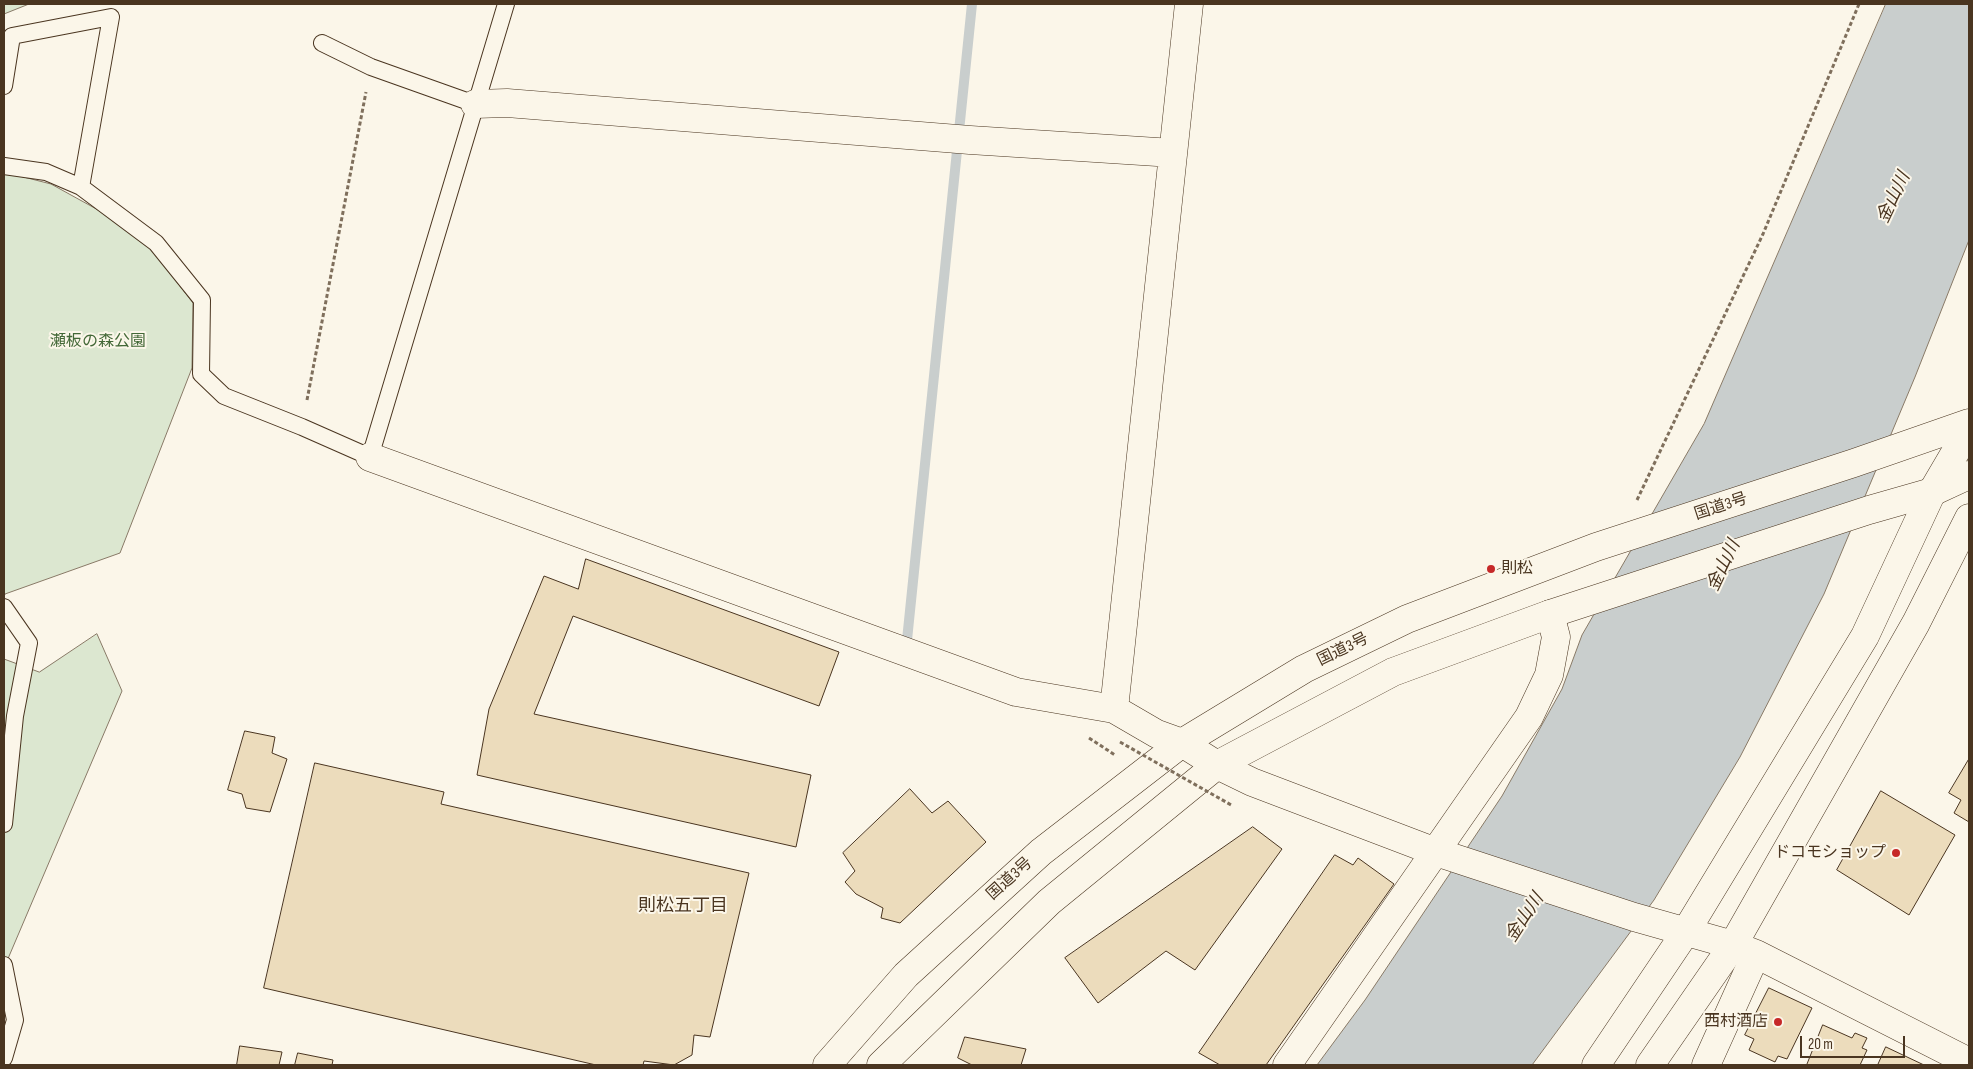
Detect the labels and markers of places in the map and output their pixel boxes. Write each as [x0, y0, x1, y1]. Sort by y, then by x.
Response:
place label: 則松 [1501, 559, 1533, 579]
marker: 則松 [1485, 563, 1497, 575]
place label: ドコモショップ [1774, 843, 1886, 863]
marker: ドコモショップ [1890, 847, 1902, 859]
place label: 西村酒店 [1704, 1012, 1768, 1032]
marker: 西村酒店 [1772, 1016, 1784, 1028]

